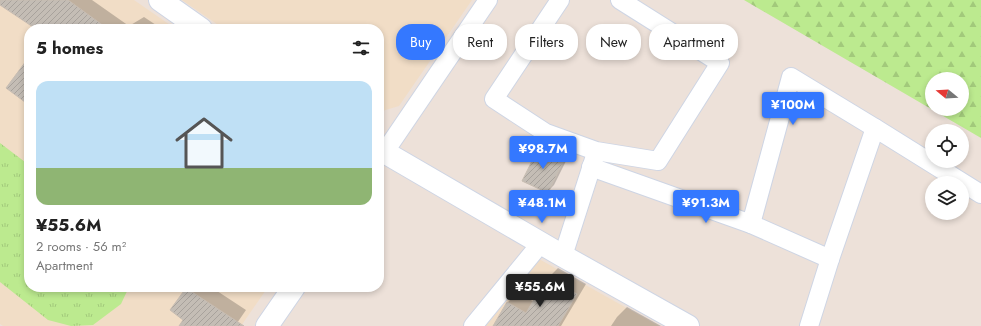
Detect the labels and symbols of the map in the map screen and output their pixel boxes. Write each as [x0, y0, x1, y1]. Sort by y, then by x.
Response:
north arrow [925, 72, 969, 116]
pin: ¥100M [765, 92, 821, 126]
pin: ¥98.7M [510, 136, 576, 170]
pin: ¥48.1M [509, 190, 575, 224]
pin: ¥91.3M [673, 190, 739, 224]
pin: ¥55.6M [507, 274, 573, 308]

